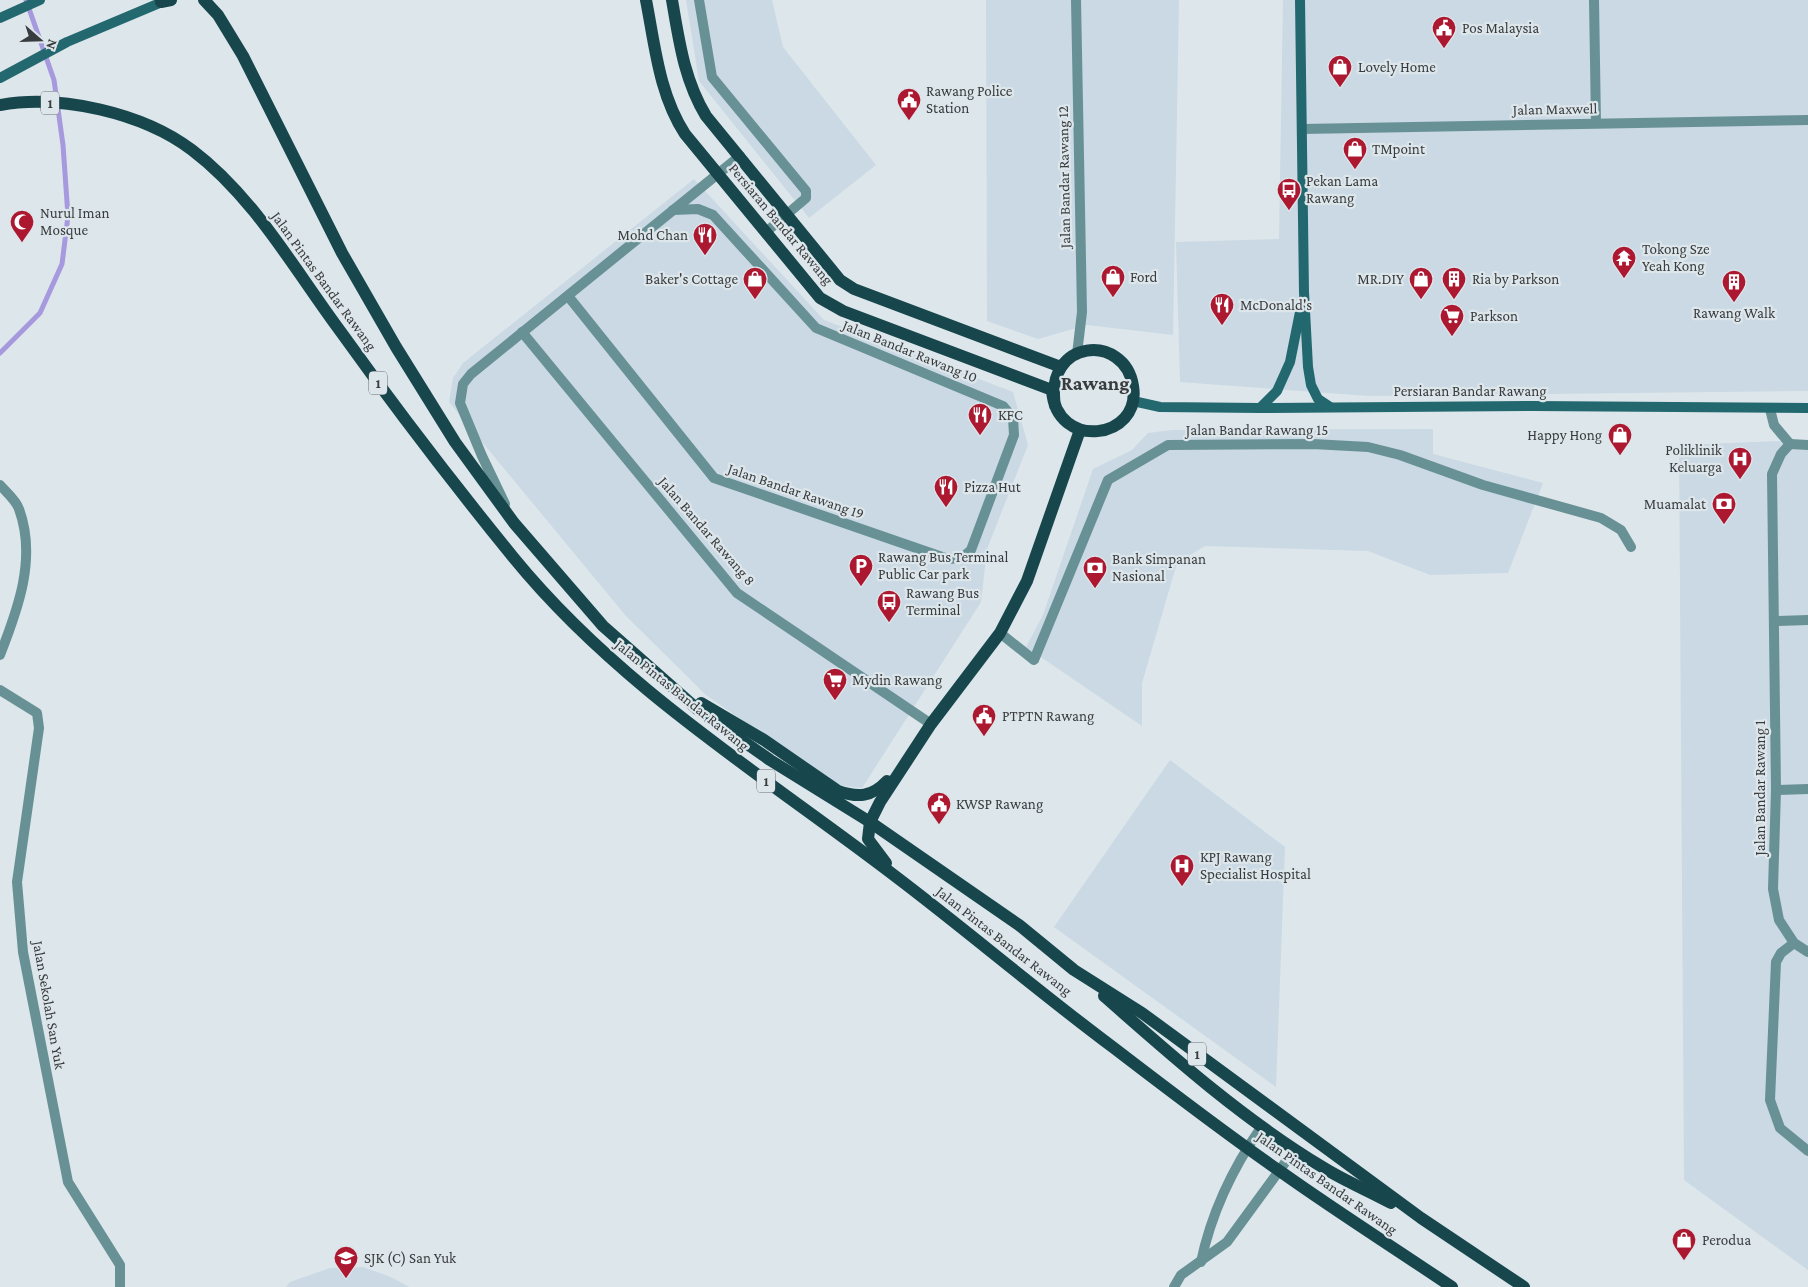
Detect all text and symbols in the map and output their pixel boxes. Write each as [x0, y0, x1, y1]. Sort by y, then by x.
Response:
north arrow [15, 15, 65, 65]
public building icon: Pos Malaysia [1431, 15, 1457, 49]
place label: Pos Malaysia [1462, 20, 1539, 37]
text: N [43, 37, 61, 52]
shop icon: Lovely Home [1327, 54, 1353, 88]
place label: Lovely Home [1358, 59, 1436, 76]
place label: Rawang Police Station [926, 83, 1013, 116]
public building icon: Rawang Police Station [896, 87, 922, 121]
road number: 1 [41, 92, 59, 115]
street label: Jalan Maxwell [1510, 100, 1598, 119]
street label: Jalan Bandar Rawang 12 [1055, 106, 1074, 250]
shop icon: TMpoint [1342, 136, 1368, 170]
place label: TMpoint [1372, 141, 1426, 158]
street label: Persiaran Bandar Rawang [725, 160, 836, 288]
place label: Pekan Lama Rawang [1306, 173, 1378, 207]
bus stop icon: Pekan Lama Rawang [1276, 177, 1302, 211]
place label: Nurul Iman Mosque [40, 205, 109, 239]
street label: Jalan Pintas Bandar Rawang [266, 207, 380, 354]
mosque icon: Nurul Iman Mosque [9, 209, 35, 243]
restaurant icon: Mohd Chan [692, 222, 718, 256]
place label: Mohd Chan [617, 227, 688, 243]
place label: Tokong Sze Yeah Kong [1642, 241, 1710, 275]
temple icon: Tokong Sze Yeah Kong [1611, 245, 1637, 279]
shop icon: Ford [1100, 264, 1126, 298]
shop icon: Baker's Cottage [742, 266, 768, 300]
shop icon: MR.DIY [1408, 266, 1434, 300]
building icon: Ria by Parkson [1441, 266, 1467, 300]
place label: Ford [1130, 269, 1158, 285]
building icon: Rawang Walk [1721, 269, 1747, 303]
place label: Baker's Cottage [645, 271, 738, 288]
place label: MR.DIY [1357, 271, 1404, 287]
place label: Ria by Parkson [1472, 271, 1559, 288]
restaurant icon: McDonald's [1209, 292, 1235, 326]
place label: McDonald's [1240, 297, 1312, 313]
supermarket icon: Parkson [1439, 303, 1465, 337]
place label: Rawang Walk [1693, 305, 1776, 322]
place label: Parkson [1470, 308, 1518, 324]
street label: Jalan Bandar Rawang 10 [838, 316, 980, 386]
road number: 1 [369, 372, 387, 394]
district label: Rawang [1061, 372, 1129, 394]
street label: Persiaran Bandar Rawang [1393, 383, 1547, 400]
restaurant icon: KFC [967, 402, 993, 436]
place label: KFC [998, 407, 1023, 423]
street label: Jalan Bandar Rawang 15 [1184, 422, 1328, 439]
shop icon: Happy Hong [1607, 422, 1633, 456]
place label: Happy Hong [1527, 427, 1602, 444]
place label: Poliklinik Keluarga [1665, 442, 1723, 476]
hospital icon: Poliklinik Keluarga [1727, 446, 1753, 480]
street label: Jalan Bandar Rawang 19 [724, 460, 866, 523]
street label: Jalan Bandar Rawang 8 [653, 472, 758, 589]
restaurant icon: Pizza Hut [933, 474, 959, 508]
place label: Pizza Hut [964, 479, 1022, 495]
bank icon: Muamalat [1711, 491, 1737, 525]
place label: Muamalat [1644, 496, 1707, 512]
place label: Rawang Bus Terminal Public Car park [878, 549, 1008, 583]
place label: Bank Simpanan Nasional [1112, 551, 1206, 584]
parking icon: Rawang Bus Terminal Public Car park [848, 553, 874, 587]
bank icon: Bank Simpanan Nasional [1082, 555, 1108, 589]
place label: Rawang Bus Terminal [906, 585, 979, 618]
bus stop icon: Rawang Bus Terminal [876, 589, 902, 623]
street label: Jalan Pintas Bandar Rawang [610, 635, 752, 755]
supermarket icon: Mydin Rawang [822, 667, 848, 701]
place label: Mydin Rawang [852, 672, 942, 689]
public building icon: PTPTN Rawang [971, 703, 997, 737]
place label: PTPTN Rawang [1002, 708, 1094, 725]
street label: Jalan Bandar Rawang 1 [1752, 720, 1769, 858]
road number: 1 [757, 769, 775, 792]
public building icon: KWSP Rawang [926, 791, 952, 825]
place label: KWSP Rawang [956, 796, 1043, 813]
place label: KPJ Rawang Specialist Hospital [1200, 849, 1311, 883]
hospital icon: KPJ Rawang Specialist Hospital [1169, 853, 1195, 887]
street label: Jalan Pintas Bandar Rawang [931, 882, 1075, 1000]
street label: Jalan Sekolah San Yuk [28, 938, 68, 1072]
road number: 1 [1188, 1042, 1206, 1066]
street label: Jalan Pintas Bandar Rawang [1252, 1127, 1400, 1238]
shop icon: Perodua [1671, 1227, 1697, 1261]
place label: Perodua [1702, 1232, 1751, 1248]
school or university icon: SJK (C) San Yuk [333, 1245, 359, 1279]
place label: SJK (C) San Yuk [364, 1250, 457, 1267]

